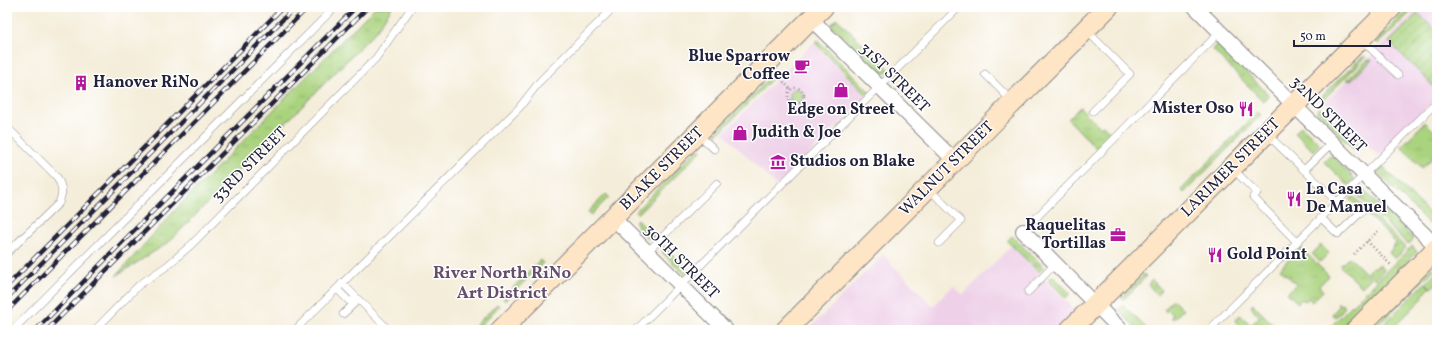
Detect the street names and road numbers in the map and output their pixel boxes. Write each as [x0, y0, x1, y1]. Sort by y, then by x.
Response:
street label: 31ST STREET [854, 38, 934, 118]
street label: 32ND STREET [1285, 72, 1371, 158]
street label: LARIMER STREET [1177, 114, 1285, 222]
street label: WALNUT STREET [895, 117, 999, 221]
street label: 33RD STREET [207, 122, 293, 208]
street label: BLAKE STREET [615, 122, 709, 216]
street label: 30TH STREET [639, 220, 723, 304]

